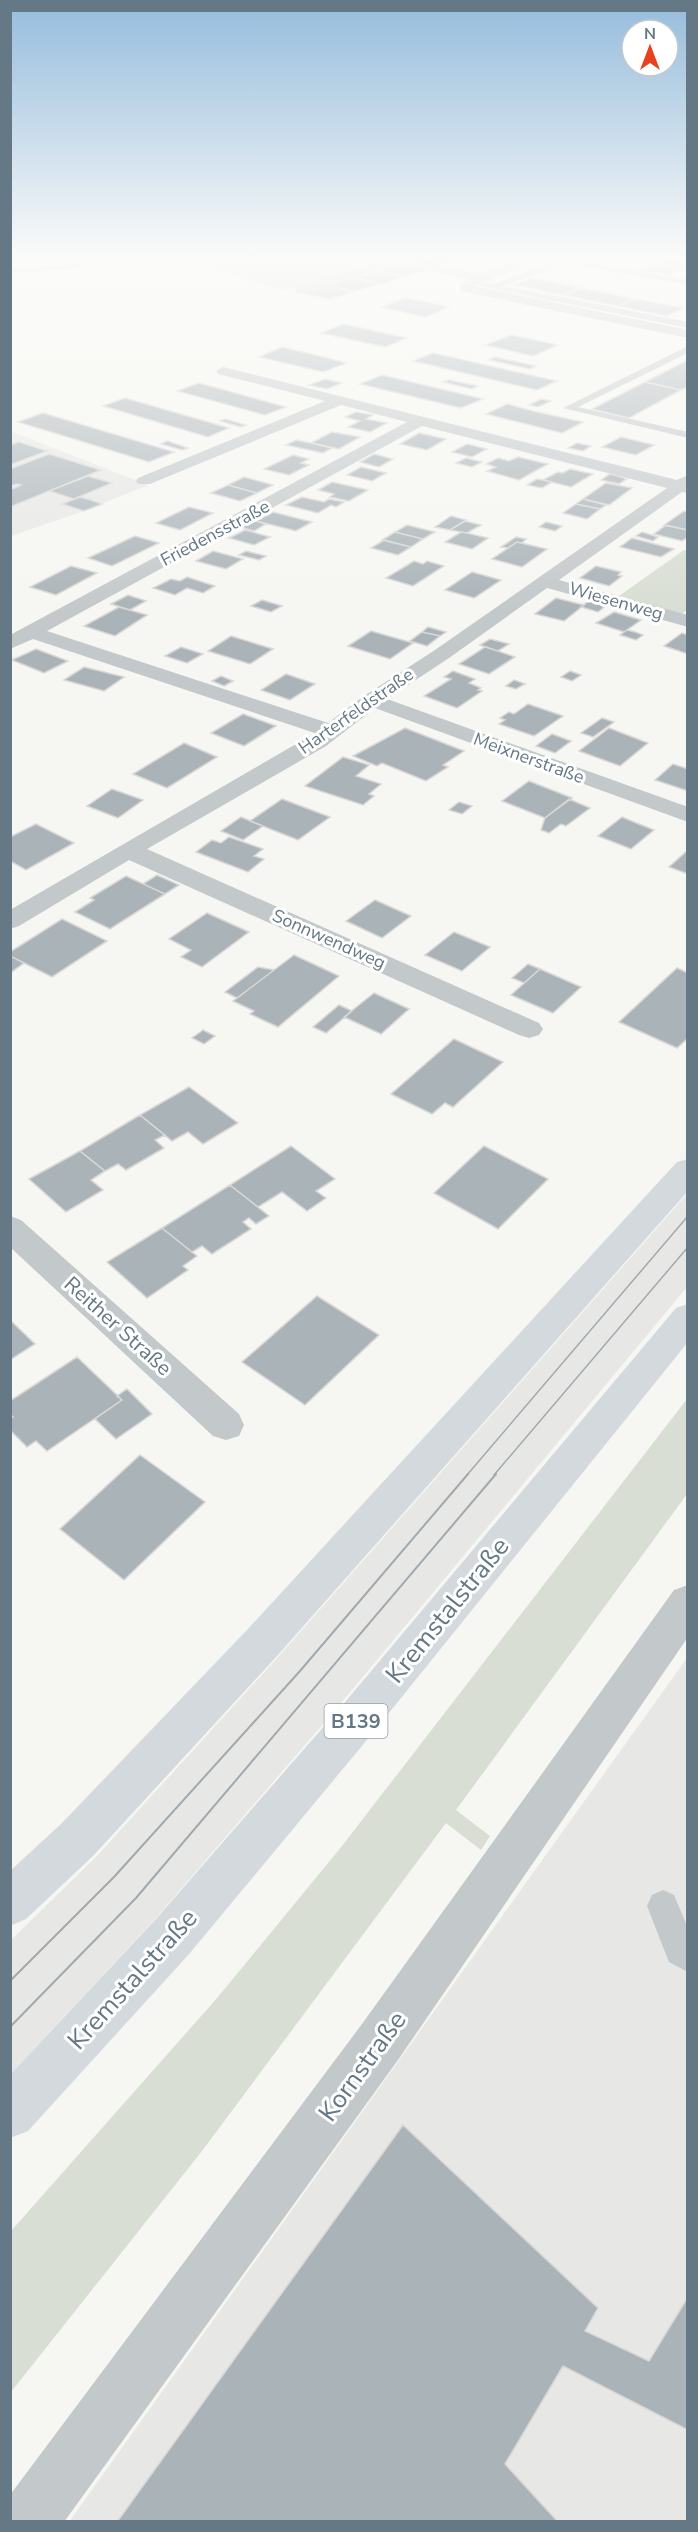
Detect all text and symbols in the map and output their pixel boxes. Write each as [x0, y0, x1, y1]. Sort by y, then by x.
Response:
north arrow [620, 18, 680, 78]
text: N [644, 23, 656, 45]
street label: Friedensstraße [156, 494, 274, 572]
street label: Wiesenweg [566, 576, 666, 626]
street label: Harterfeldstraße [294, 662, 418, 760]
street label: Meixnerstraße [470, 727, 588, 789]
street label: Sonnwendweg [268, 903, 390, 975]
street label: Reither Straße [58, 1270, 178, 1382]
street label: Kremstalstraße [378, 1530, 517, 1691]
road number: B139 [324, 1704, 388, 1738]
street label: Kremstalstraße [60, 1901, 205, 2057]
street label: Kornstraße [310, 2004, 414, 2129]

